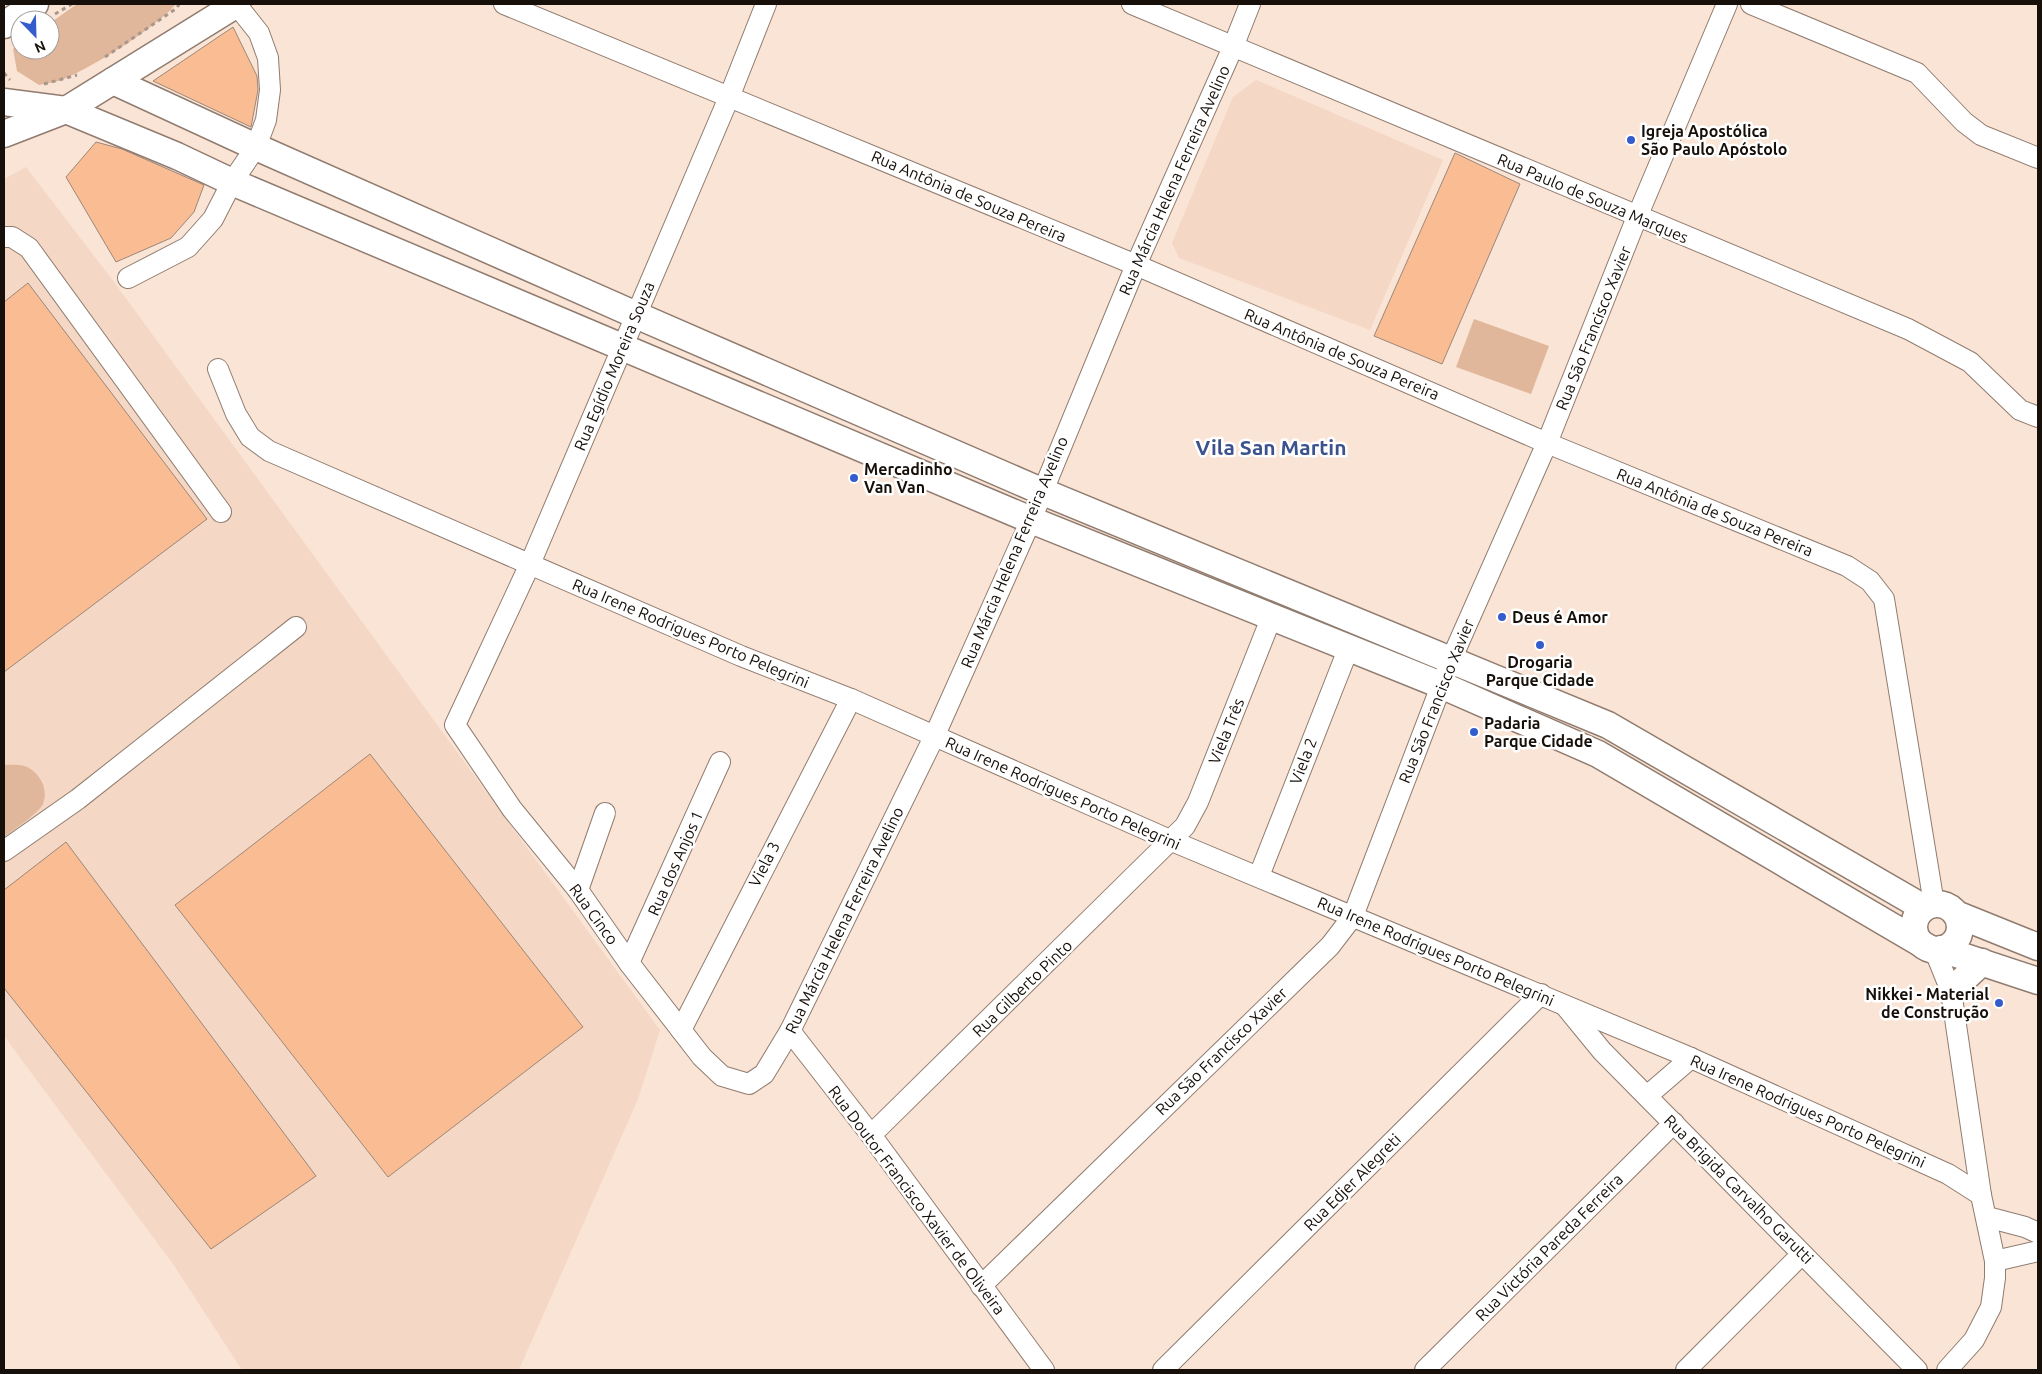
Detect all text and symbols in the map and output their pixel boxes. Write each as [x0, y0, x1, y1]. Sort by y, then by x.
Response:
north arrow [10, 10, 60, 60]
text: N [32, 38, 48, 56]
street label: Rua Márcia Helena Ferreira Avelino [1115, 62, 1233, 298]
place label: Igreja Apostólica São Paulo Apóstolo [1641, 122, 1787, 158]
marker: Igreja Apostólica São Paulo Apóstolo [1625, 134, 1637, 146]
street label: Rua Antônia de Souza Pereira [869, 147, 1069, 245]
street label: Rua Paulo de Souza Marques [1495, 150, 1691, 246]
street label: Rua São Francisco Xavier [1552, 243, 1634, 413]
street label: Rua Egídio Moreira Souza [570, 279, 658, 453]
street label: Rua Antônia de Souza Pereira [1242, 305, 1442, 403]
street label: Rua Márcia Helena Ferreira Avelino [957, 434, 1071, 670]
district label: Vila San Martin [1196, 435, 1346, 459]
place label: Mercadinho Van Van [864, 460, 953, 496]
street label: Rua Antônia de Souza Pereira [1614, 464, 1816, 560]
marker: Mercadinho Van Van [848, 472, 860, 484]
street label: Rua Irene Rodrigues Porto Pelegrini [570, 575, 812, 691]
place label: Deus é Amor [1512, 608, 1608, 626]
marker: Deus é Amor [1496, 611, 1508, 623]
street label: Rua São Francisco Xavier [1395, 616, 1477, 786]
marker: Drogaria Parque Cidade [1534, 639, 1546, 651]
place label: Drogaria Parque Cidade [1486, 653, 1594, 689]
street label: Viela Três [1205, 695, 1247, 767]
place label: Padaria Parque Cidade [1484, 714, 1593, 750]
marker: Padaria Parque Cidade [1468, 726, 1480, 738]
street label: Rua Irene Rodrigues Porto Pelegrini [943, 733, 1183, 853]
street label: Viela 2 [1286, 735, 1320, 787]
street label: Rua Márcia Helena Ferreira Avelino [781, 804, 907, 1036]
street label: Rua dos Anjos 1 [644, 808, 706, 918]
street label: Viela 3 [745, 838, 783, 890]
street label: Rua Cinco [566, 880, 622, 948]
street label: Rua Irene Rodrigues Porto Pelegrini [1315, 893, 1557, 1009]
street label: Rua Gilberto Pinto [968, 936, 1076, 1040]
street label: Rua São Francisco Xavier [1152, 984, 1290, 1118]
place label: Nikkei - Material de Construção [1865, 985, 1989, 1022]
marker: Nikkei - Material de Construção [1993, 997, 2005, 1009]
street label: Rua Irene Rodrigues Porto Pelegrini [1688, 1051, 1928, 1171]
street label: Rua Doutor Francisco Xavier de Oliveira [825, 1082, 1009, 1318]
street label: Rua Brigida Carvalho Garutti [1661, 1111, 1817, 1267]
street label: Rua Edjer Alegreti [1300, 1130, 1404, 1234]
street label: Rua Victória Pareda Ferreira [1472, 1170, 1626, 1324]

